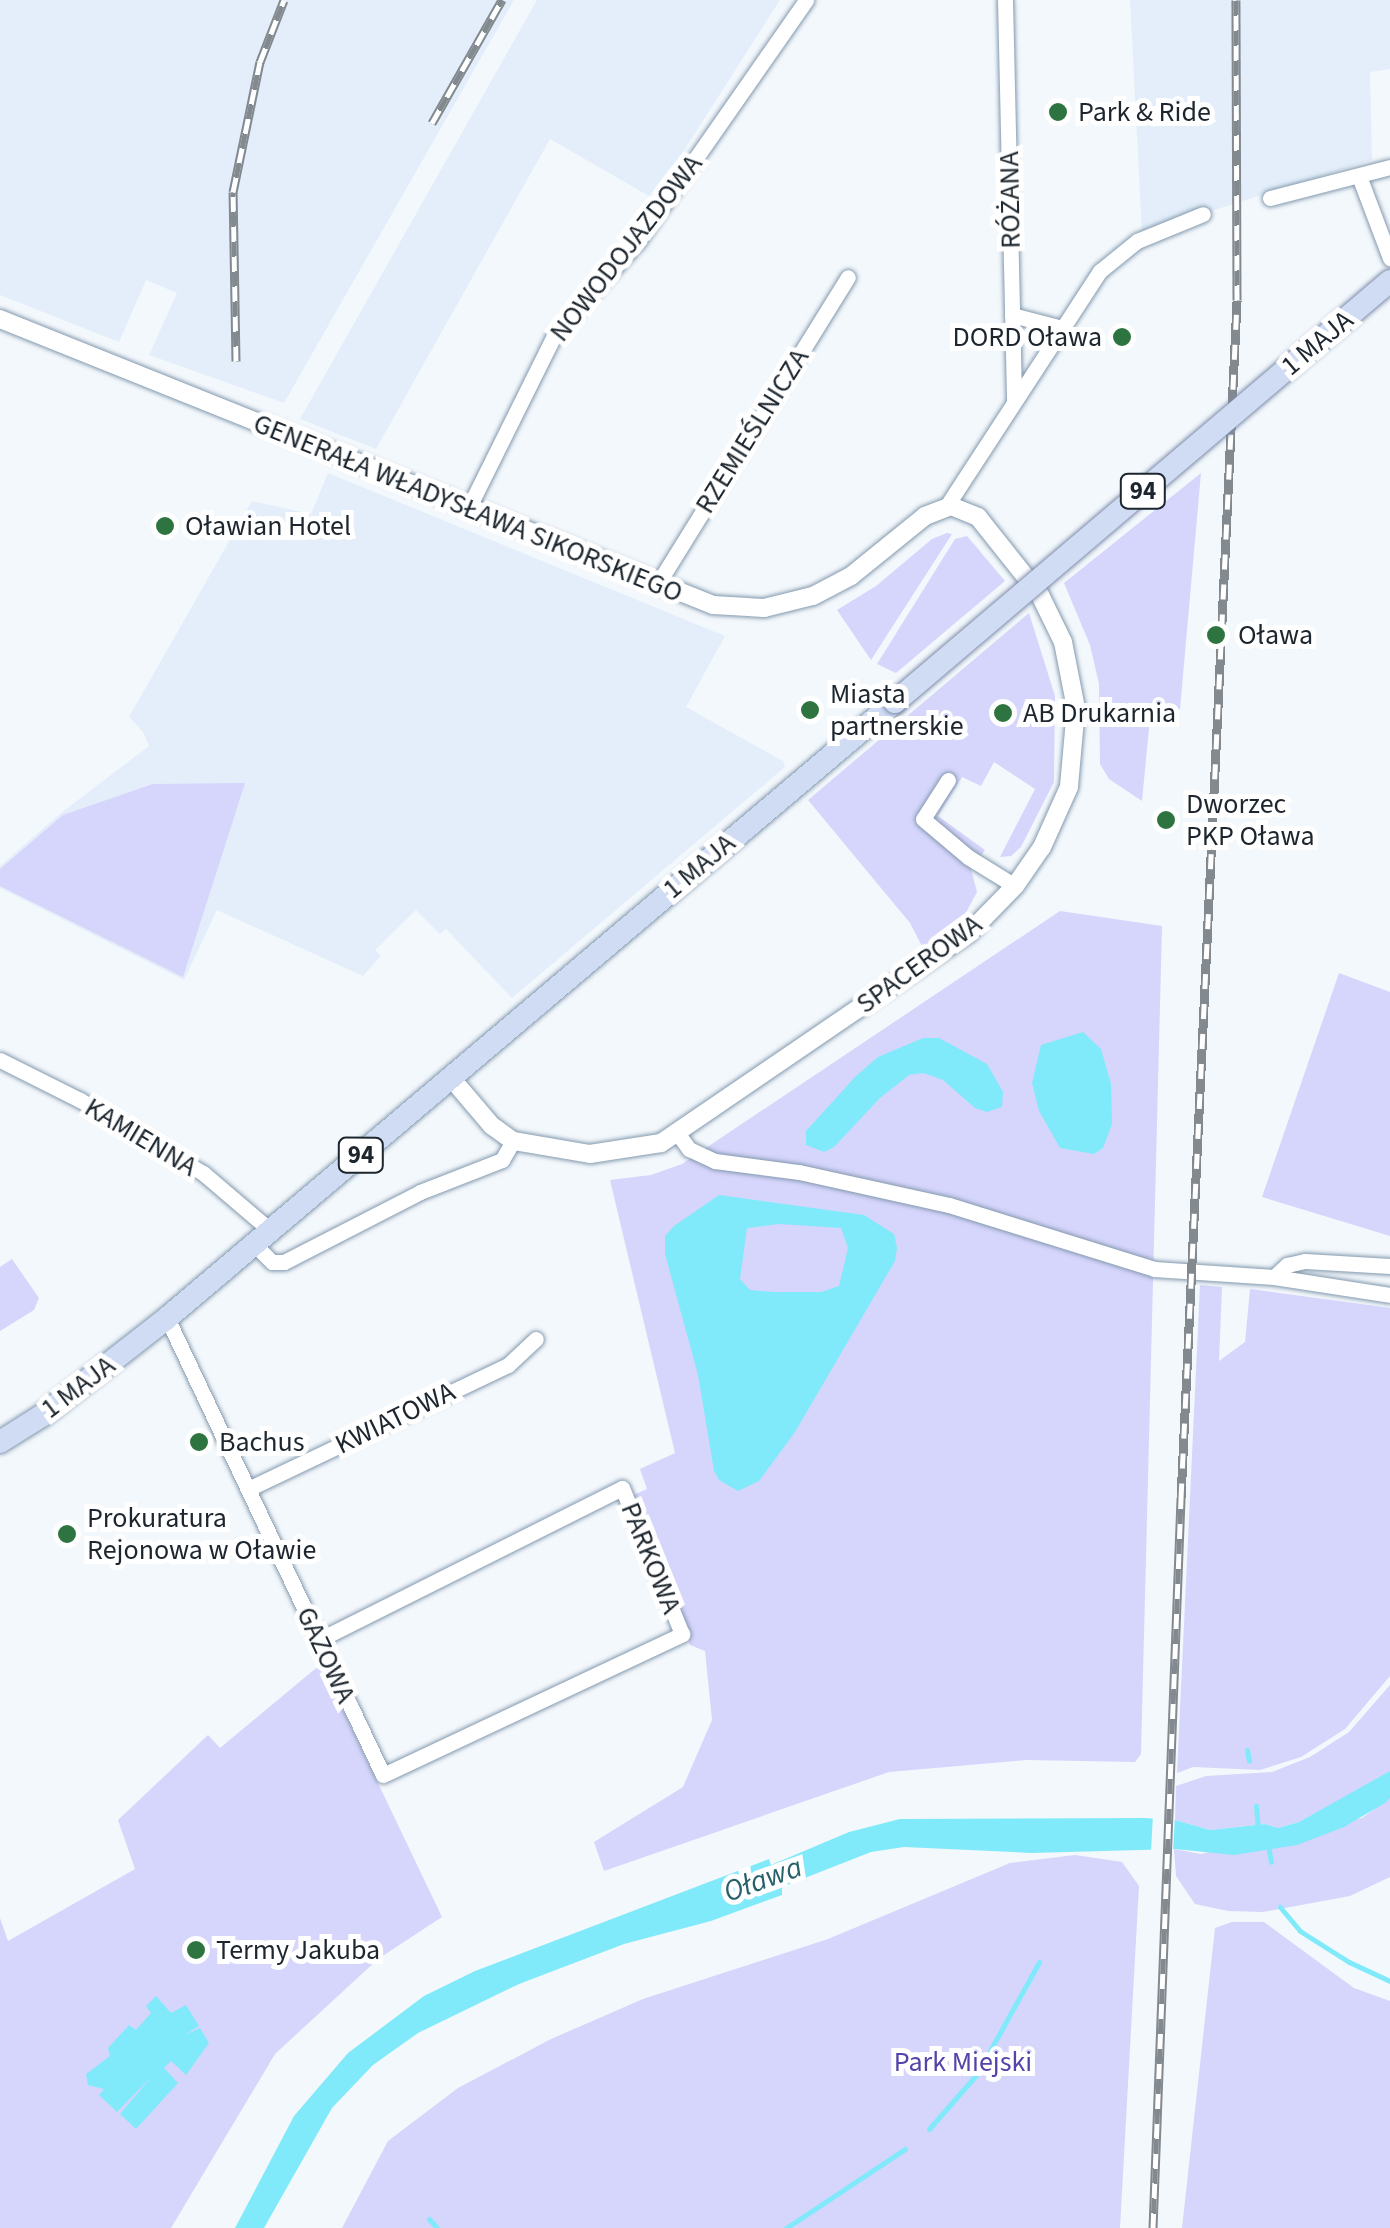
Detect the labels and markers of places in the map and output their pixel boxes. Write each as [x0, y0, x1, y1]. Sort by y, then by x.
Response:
place label: Park & Ride [1078, 95, 1211, 129]
marker: Park & Ride [1047, 101, 1069, 123]
place label: DORD Oława [952, 320, 1102, 354]
marker: DORD Oława [1111, 326, 1133, 348]
place label: Oławian Hotel [185, 509, 351, 543]
marker: Oławian Hotel [154, 515, 176, 537]
place label: Oława [1238, 618, 1313, 652]
marker: Oława [1203, 622, 1229, 648]
place label: Miasta partnerskie [830, 677, 964, 743]
place label: AB Drukarnia [1023, 696, 1176, 730]
marker: Miasta partnerskie [799, 699, 821, 721]
marker: AB Drukarnia [992, 702, 1014, 724]
place label: Dworzec PKP Oława [1186, 787, 1315, 853]
marker: Dworzec PKP Oława [1155, 809, 1177, 831]
place label: Bachus [219, 1425, 305, 1459]
marker: Bachus [188, 1431, 210, 1453]
place label: Prokuratura Rejonowa w Oławie [87, 1501, 316, 1567]
marker: Prokuratura Rejonowa w Oławie [56, 1523, 78, 1545]
place label: Termy Jakuba [216, 1933, 380, 1967]
marker: Termy Jakuba [185, 1939, 207, 1961]

